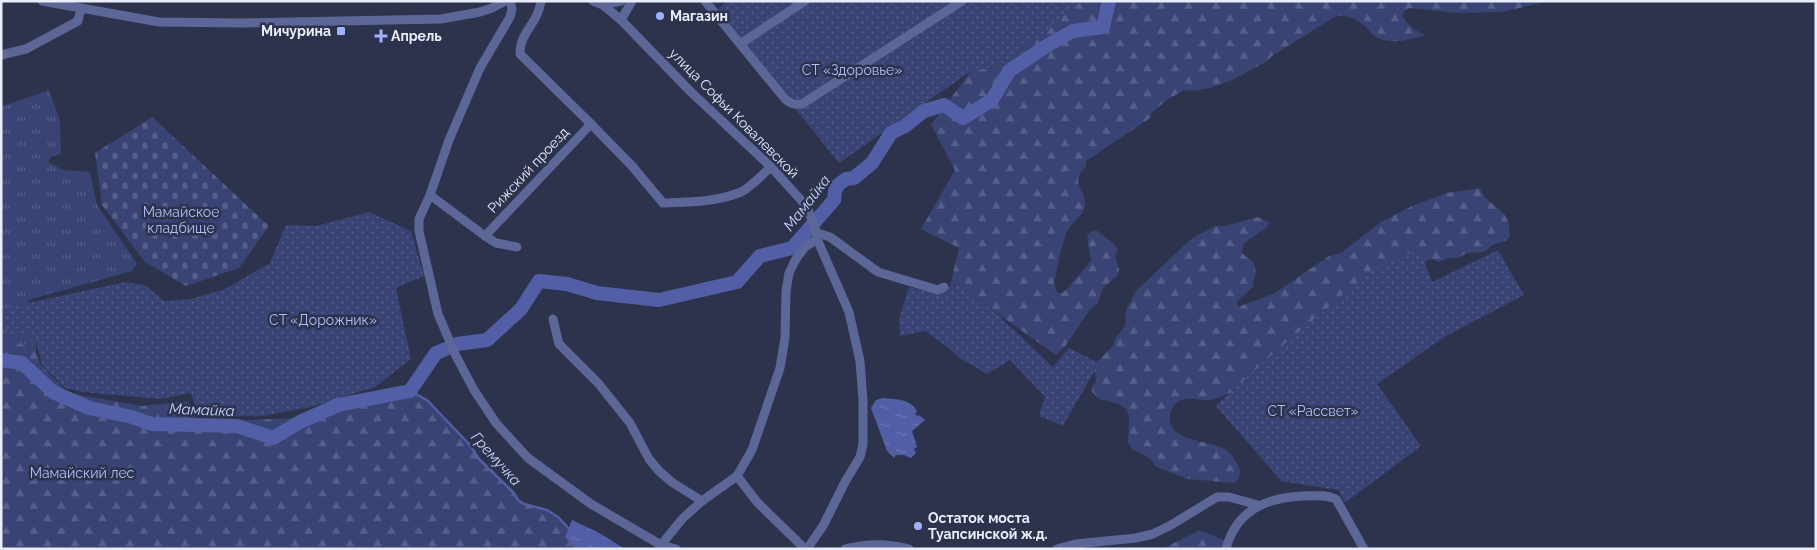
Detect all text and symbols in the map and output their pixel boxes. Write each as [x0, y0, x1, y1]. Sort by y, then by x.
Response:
place label: Магазин [670, 8, 728, 24]
marker: Магазин [654, 10, 666, 22]
place label: Мичурина [261, 23, 331, 39]
marker: Мичурина [335, 25, 347, 37]
place label: Апрель [391, 28, 442, 44]
marker: Апрель [375, 30, 387, 42]
street label: улица Софьи Ковалевской [666, 45, 802, 181]
park label: СТ «Здоровье» [802, 62, 902, 78]
street label: Рижский проезд [484, 124, 572, 216]
water label: Мамайка [780, 172, 834, 234]
park label: Мамайское кладбище [143, 204, 219, 236]
park label: СТ «Дорожник» [269, 312, 377, 328]
water label: Мамайка [169, 400, 235, 420]
park label: СТ «Рассвет» [1267, 403, 1359, 419]
water label: Гремучка [467, 428, 525, 490]
park label: Мамайский лес [30, 465, 135, 481]
place label: Остаток моста Туапсинской ж.д. [928, 510, 1048, 542]
marker: Остаток моста Туапсинской ж.д. [912, 520, 924, 532]

